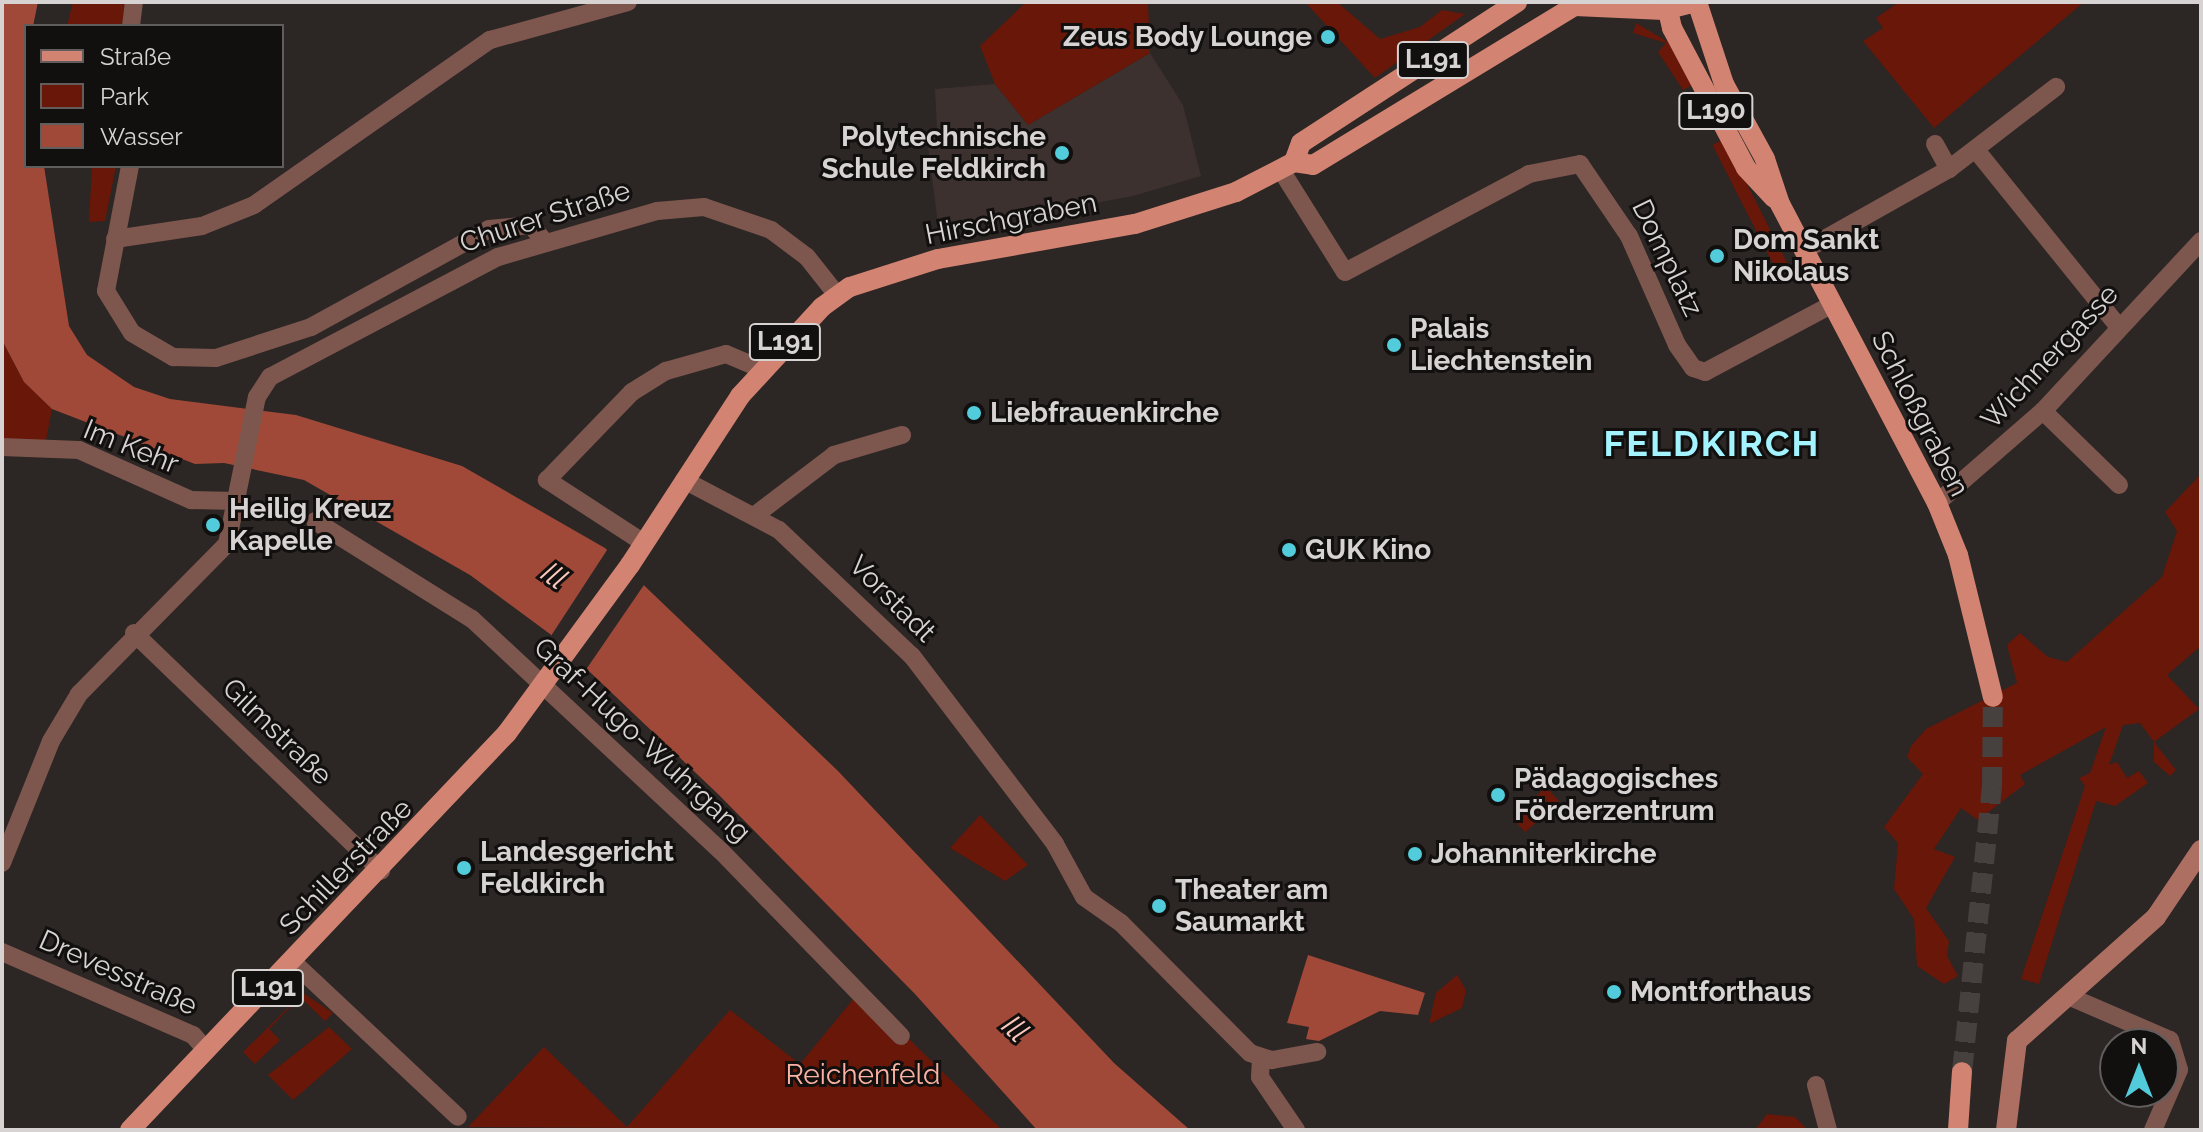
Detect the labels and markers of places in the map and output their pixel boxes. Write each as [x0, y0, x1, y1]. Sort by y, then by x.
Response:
place label: Zeus Body Lounge [1062, 20, 1312, 54]
marker: Zeus Body Lounge [1319, 28, 1337, 46]
place label: Polytechnische Schule Feldkirch [821, 120, 1046, 186]
marker: Polytechnische Schule Feldkirch [1053, 144, 1071, 162]
place label: Dom Sankt Nikolaus [1733, 223, 1879, 289]
marker: Dom Sankt Nikolaus [1708, 247, 1726, 265]
place label: Palais Liechtenstein [1410, 312, 1592, 378]
marker: Palais Liechtenstein [1385, 336, 1403, 354]
place label: Liebfrauenkirche [990, 396, 1219, 430]
marker: Liebfrauenkirche [965, 404, 983, 422]
place label: Heilig Kreuz Kapelle [229, 492, 391, 558]
marker: Heilig Kreuz Kapelle [204, 516, 222, 534]
place label: GUK Kino [1305, 533, 1432, 567]
marker: GUK Kino [1280, 541, 1298, 559]
place label: Pädagogisches Förderzentrum [1514, 762, 1718, 828]
marker: Pädagogisches Förderzentrum [1489, 786, 1507, 804]
place label: Landesgericht Feldkirch [480, 835, 674, 901]
place label: Johanniterkirche [1431, 837, 1656, 871]
marker: Johanniterkirche [1406, 845, 1424, 863]
marker: Landesgericht Feldkirch [455, 859, 473, 877]
place label: Theater am Saumarkt [1175, 873, 1329, 939]
marker: Theater am Saumarkt [1150, 897, 1168, 915]
place label: Montforthaus [1630, 975, 1811, 1009]
marker: Montforthaus [1605, 983, 1623, 1001]

